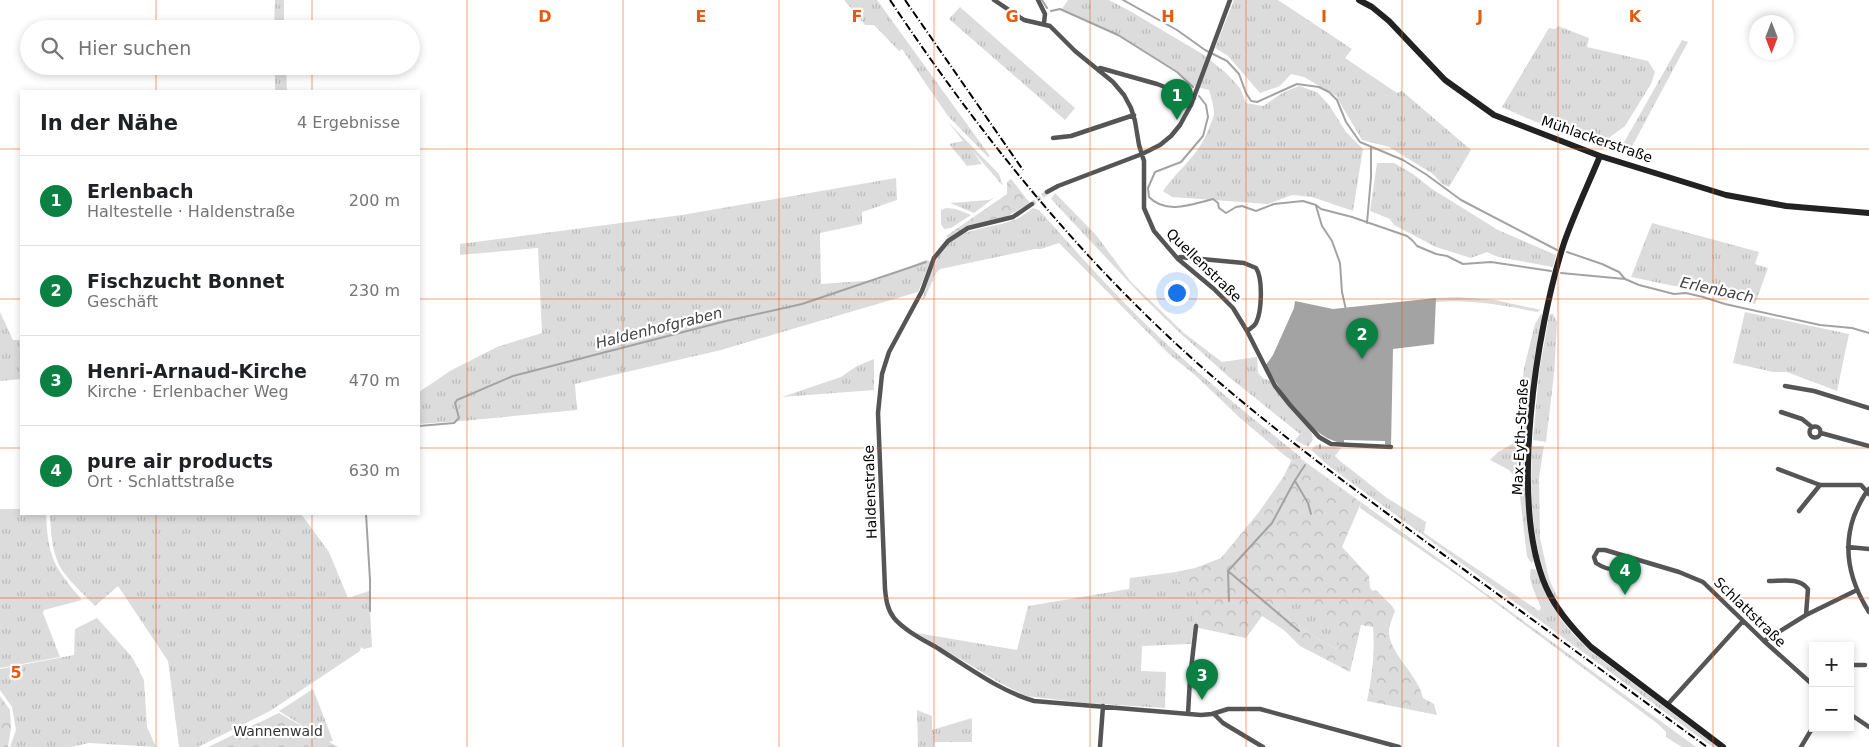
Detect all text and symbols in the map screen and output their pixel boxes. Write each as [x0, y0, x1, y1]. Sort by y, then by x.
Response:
text: D [538, 7, 552, 26]
text: E [696, 7, 706, 26]
text: F [852, 7, 862, 26]
text: G [1005, 7, 1019, 26]
text: H [1161, 7, 1175, 26]
text: I [1321, 7, 1327, 26]
text: J [1476, 7, 1483, 26]
text: K [1629, 7, 1642, 26]
north arrow [1749, 15, 1794, 60]
search box [20, 20, 420, 75]
icon: search [38, 34, 66, 62]
text: Hier suchen [78, 37, 191, 59]
pin: 1 [1161, 79, 1193, 120]
text: In der Nähe [40, 111, 178, 135]
street label: Mühlackerstraße [1539, 112, 1655, 166]
text: 4 Ergebnisse [297, 113, 400, 132]
text: Erlenbach [87, 180, 194, 202]
text: 1 [50, 191, 62, 210]
text: 200 m [349, 191, 400, 210]
text: Haltestelle · Haldenstraße [87, 202, 295, 221]
street label: Quellenstraße [1163, 225, 1245, 305]
text: Fischzucht Bonnet [87, 270, 284, 292]
water label: Erlenbach [1678, 273, 1756, 307]
your location [1164, 280, 1190, 306]
text: 2 [50, 281, 62, 300]
text: 230 m [349, 281, 400, 300]
text: Geschäft [87, 292, 158, 311]
water label: Haldenhofgraben [594, 304, 724, 352]
pin: 2 [1346, 318, 1378, 359]
text: Henri-Arnaud-Kirche [87, 360, 307, 382]
text: 3 [50, 371, 62, 390]
text: 470 m [349, 371, 400, 390]
street label: Max-Eyth-Straße [1509, 378, 1531, 496]
text: Kirche · Erlenbacher Weg [87, 382, 289, 401]
street label: Haldenstraße [860, 445, 880, 539]
text: pure air products [87, 450, 273, 472]
text: 4 [50, 461, 62, 480]
text: 630 m [349, 461, 400, 480]
text: Ort · Schlattstraße [87, 472, 235, 491]
pin: 4 [1609, 554, 1641, 595]
street label: Schlattstraße [1711, 574, 1789, 650]
map controls [1809, 642, 1854, 732]
button: + [1809, 642, 1854, 687]
pin: 3 [1186, 659, 1218, 700]
text: 5 [10, 663, 22, 682]
button: − [1809, 687, 1854, 732]
park label: Wannenwald [233, 723, 323, 739]

